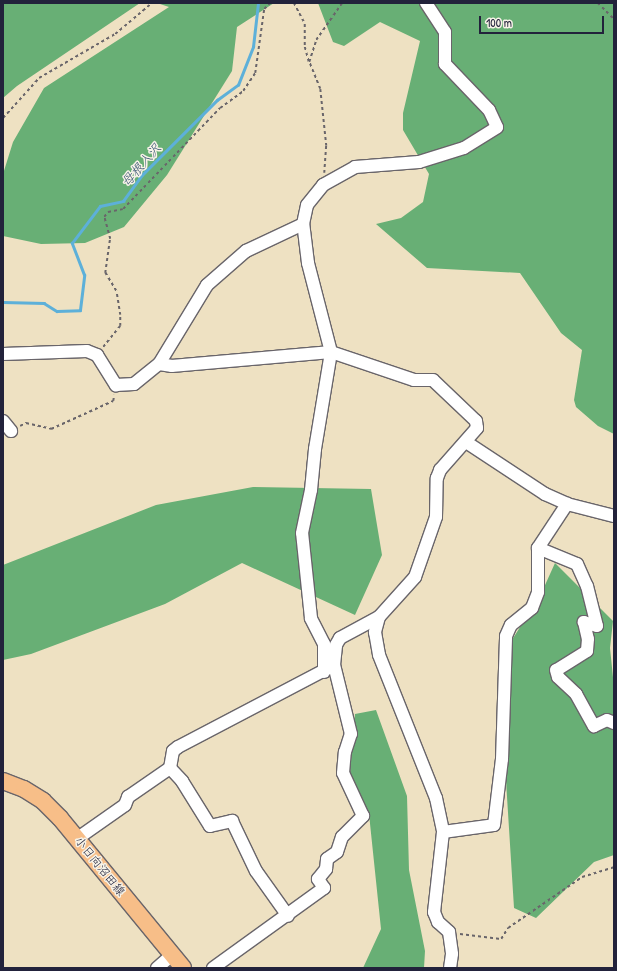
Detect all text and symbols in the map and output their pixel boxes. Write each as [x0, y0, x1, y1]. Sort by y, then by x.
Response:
scale bar [481, 8, 606, 34]
text: 100 m [486, 14, 512, 31]
water label: 母根入沢 [118, 140, 164, 190]
street label: 小日向沼田線 [72, 833, 128, 899]

